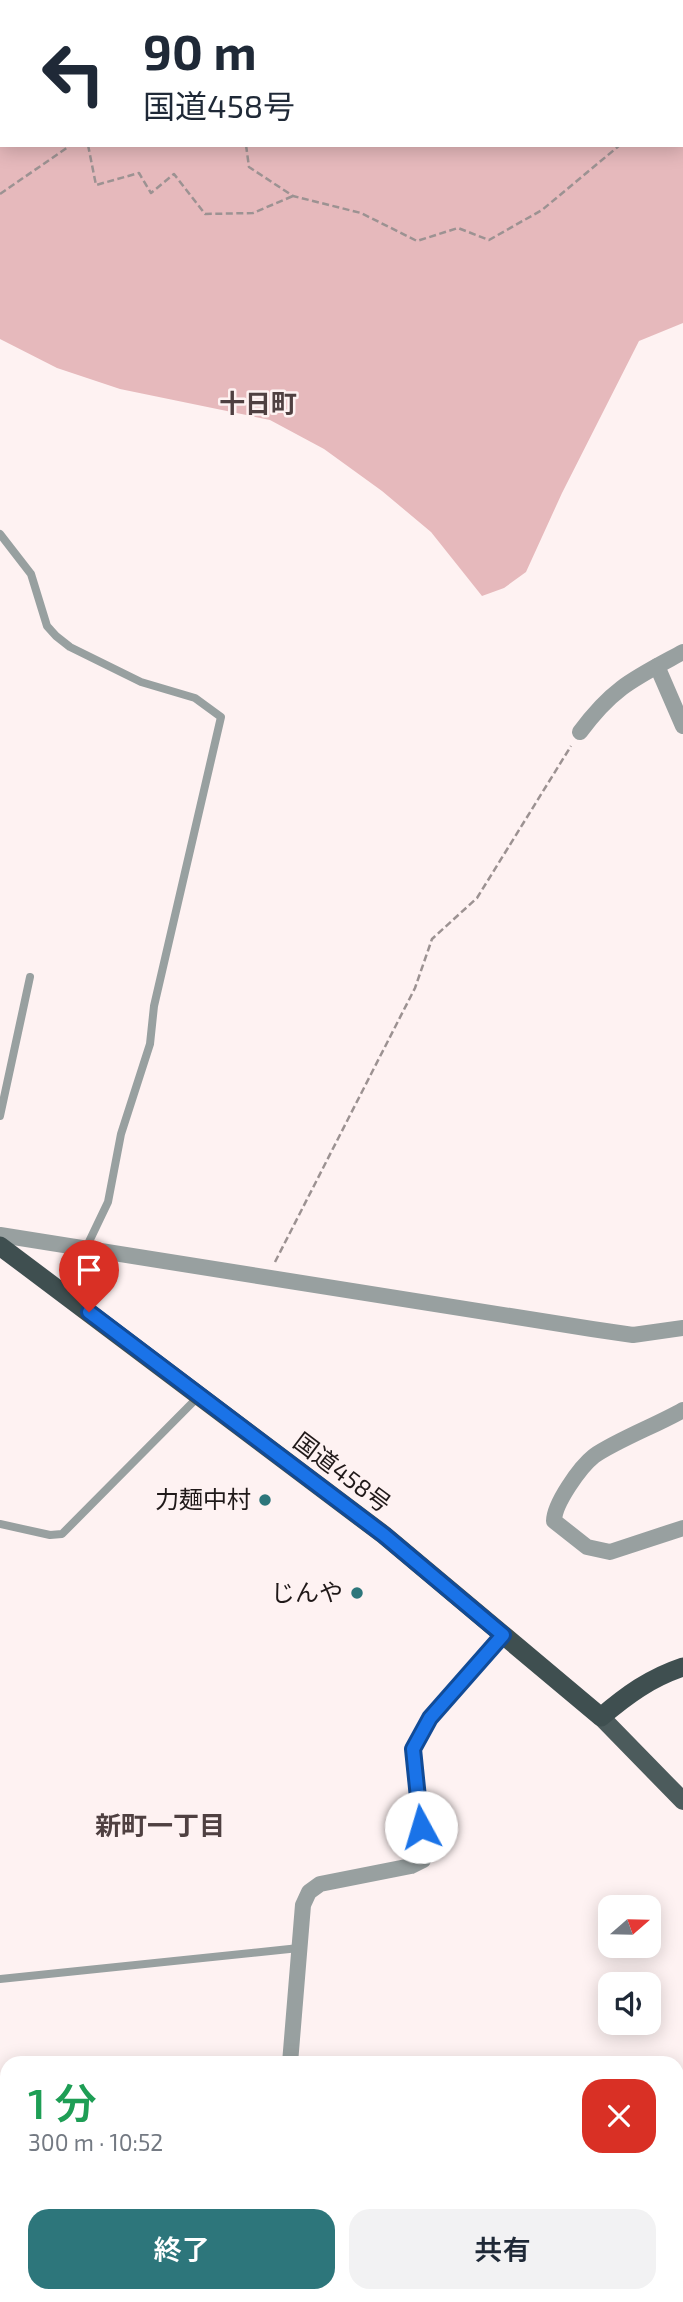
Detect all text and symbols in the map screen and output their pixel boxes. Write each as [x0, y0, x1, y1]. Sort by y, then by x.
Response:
text: 90 m [143, 21, 257, 80]
icon: left [28, 28, 119, 119]
text: 国道458号 [143, 86, 295, 124]
district label: 十日町 [219, 387, 297, 418]
pin [59, 1240, 119, 1312]
icon: arrive [70, 1251, 108, 1289]
street label: 国道458号 [289, 1426, 397, 1518]
place label: 力麺中村 [155, 1484, 251, 1513]
marker: 力麺中村 [257, 1492, 273, 1508]
place label: じんや [271, 1577, 343, 1606]
marker: じんや [349, 1585, 365, 1601]
position arrow [384, 1790, 458, 1864]
district label: 新町一丁目 [95, 1809, 225, 1840]
north arrow [598, 1895, 662, 1958]
map controls [598, 1895, 661, 2035]
button: sound [598, 1972, 661, 2035]
text: 1 分 [28, 2077, 97, 2127]
button: close [582, 2079, 656, 2153]
text: 300 m · 10:52 [28, 2128, 163, 2156]
button: 終了 [28, 2209, 335, 2289]
button: 共有 [349, 2209, 656, 2289]

